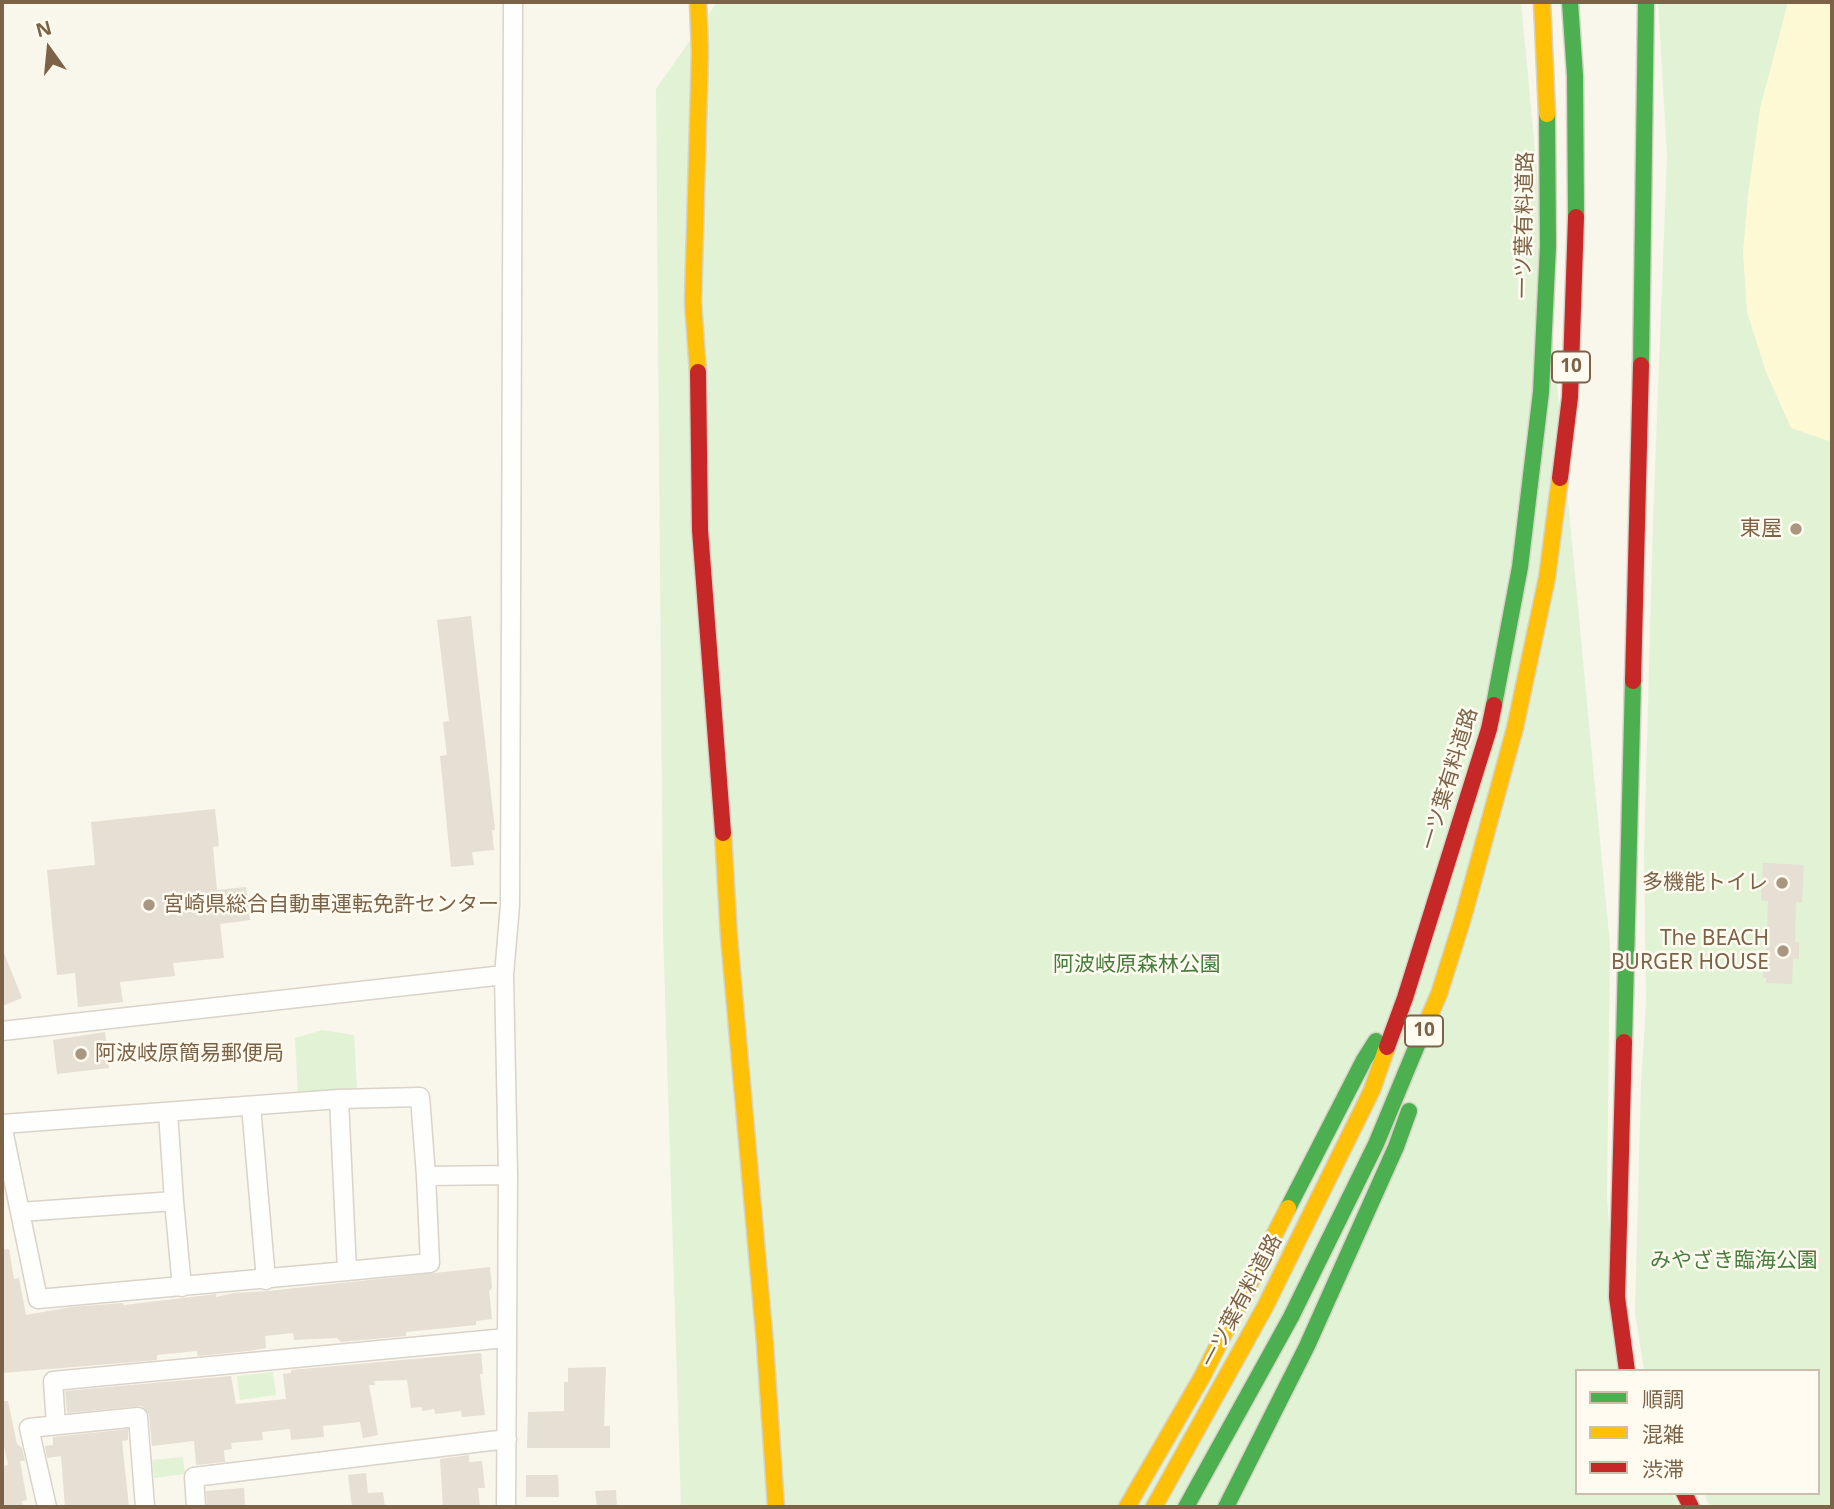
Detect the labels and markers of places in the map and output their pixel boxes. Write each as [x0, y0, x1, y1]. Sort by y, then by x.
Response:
place label: 東屋 [1740, 516, 1782, 542]
marker: 東屋 [1788, 521, 1804, 537]
place label: 多機能トイレ [1642, 870, 1768, 896]
marker: 多機能トイレ [1774, 875, 1790, 891]
place label: 宮崎県総合自動車運転免許センター [163, 892, 499, 918]
marker: 宮崎県総合自動車運転免許センター [141, 897, 157, 913]
place label: The BEACH BURGER HOUSE [1611, 926, 1769, 976]
marker: The BEACH BURGER HOUSE [1775, 943, 1791, 959]
place label: 阿波岐原簡易郵便局 [95, 1041, 284, 1067]
marker: 阿波岐原簡易郵便局 [73, 1046, 89, 1062]

